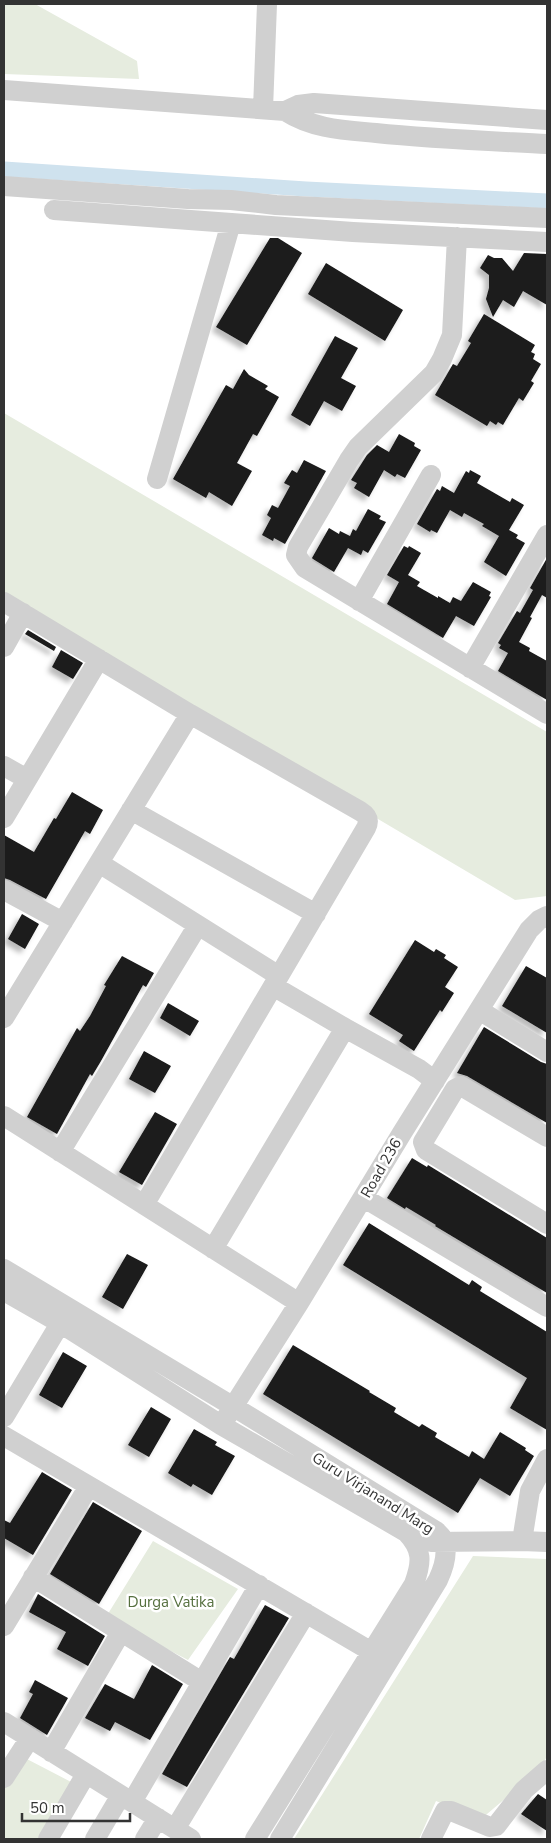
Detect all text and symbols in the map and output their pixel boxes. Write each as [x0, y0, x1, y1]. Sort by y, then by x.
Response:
street label: Road 236 [356, 1135, 406, 1201]
street label: Guru Virjanand Marg [308, 1447, 438, 1539]
park label: Durga Vatika [128, 1592, 214, 1612]
scale bar [22, 1790, 130, 1822]
text: 50 m [30, 1798, 65, 1818]

